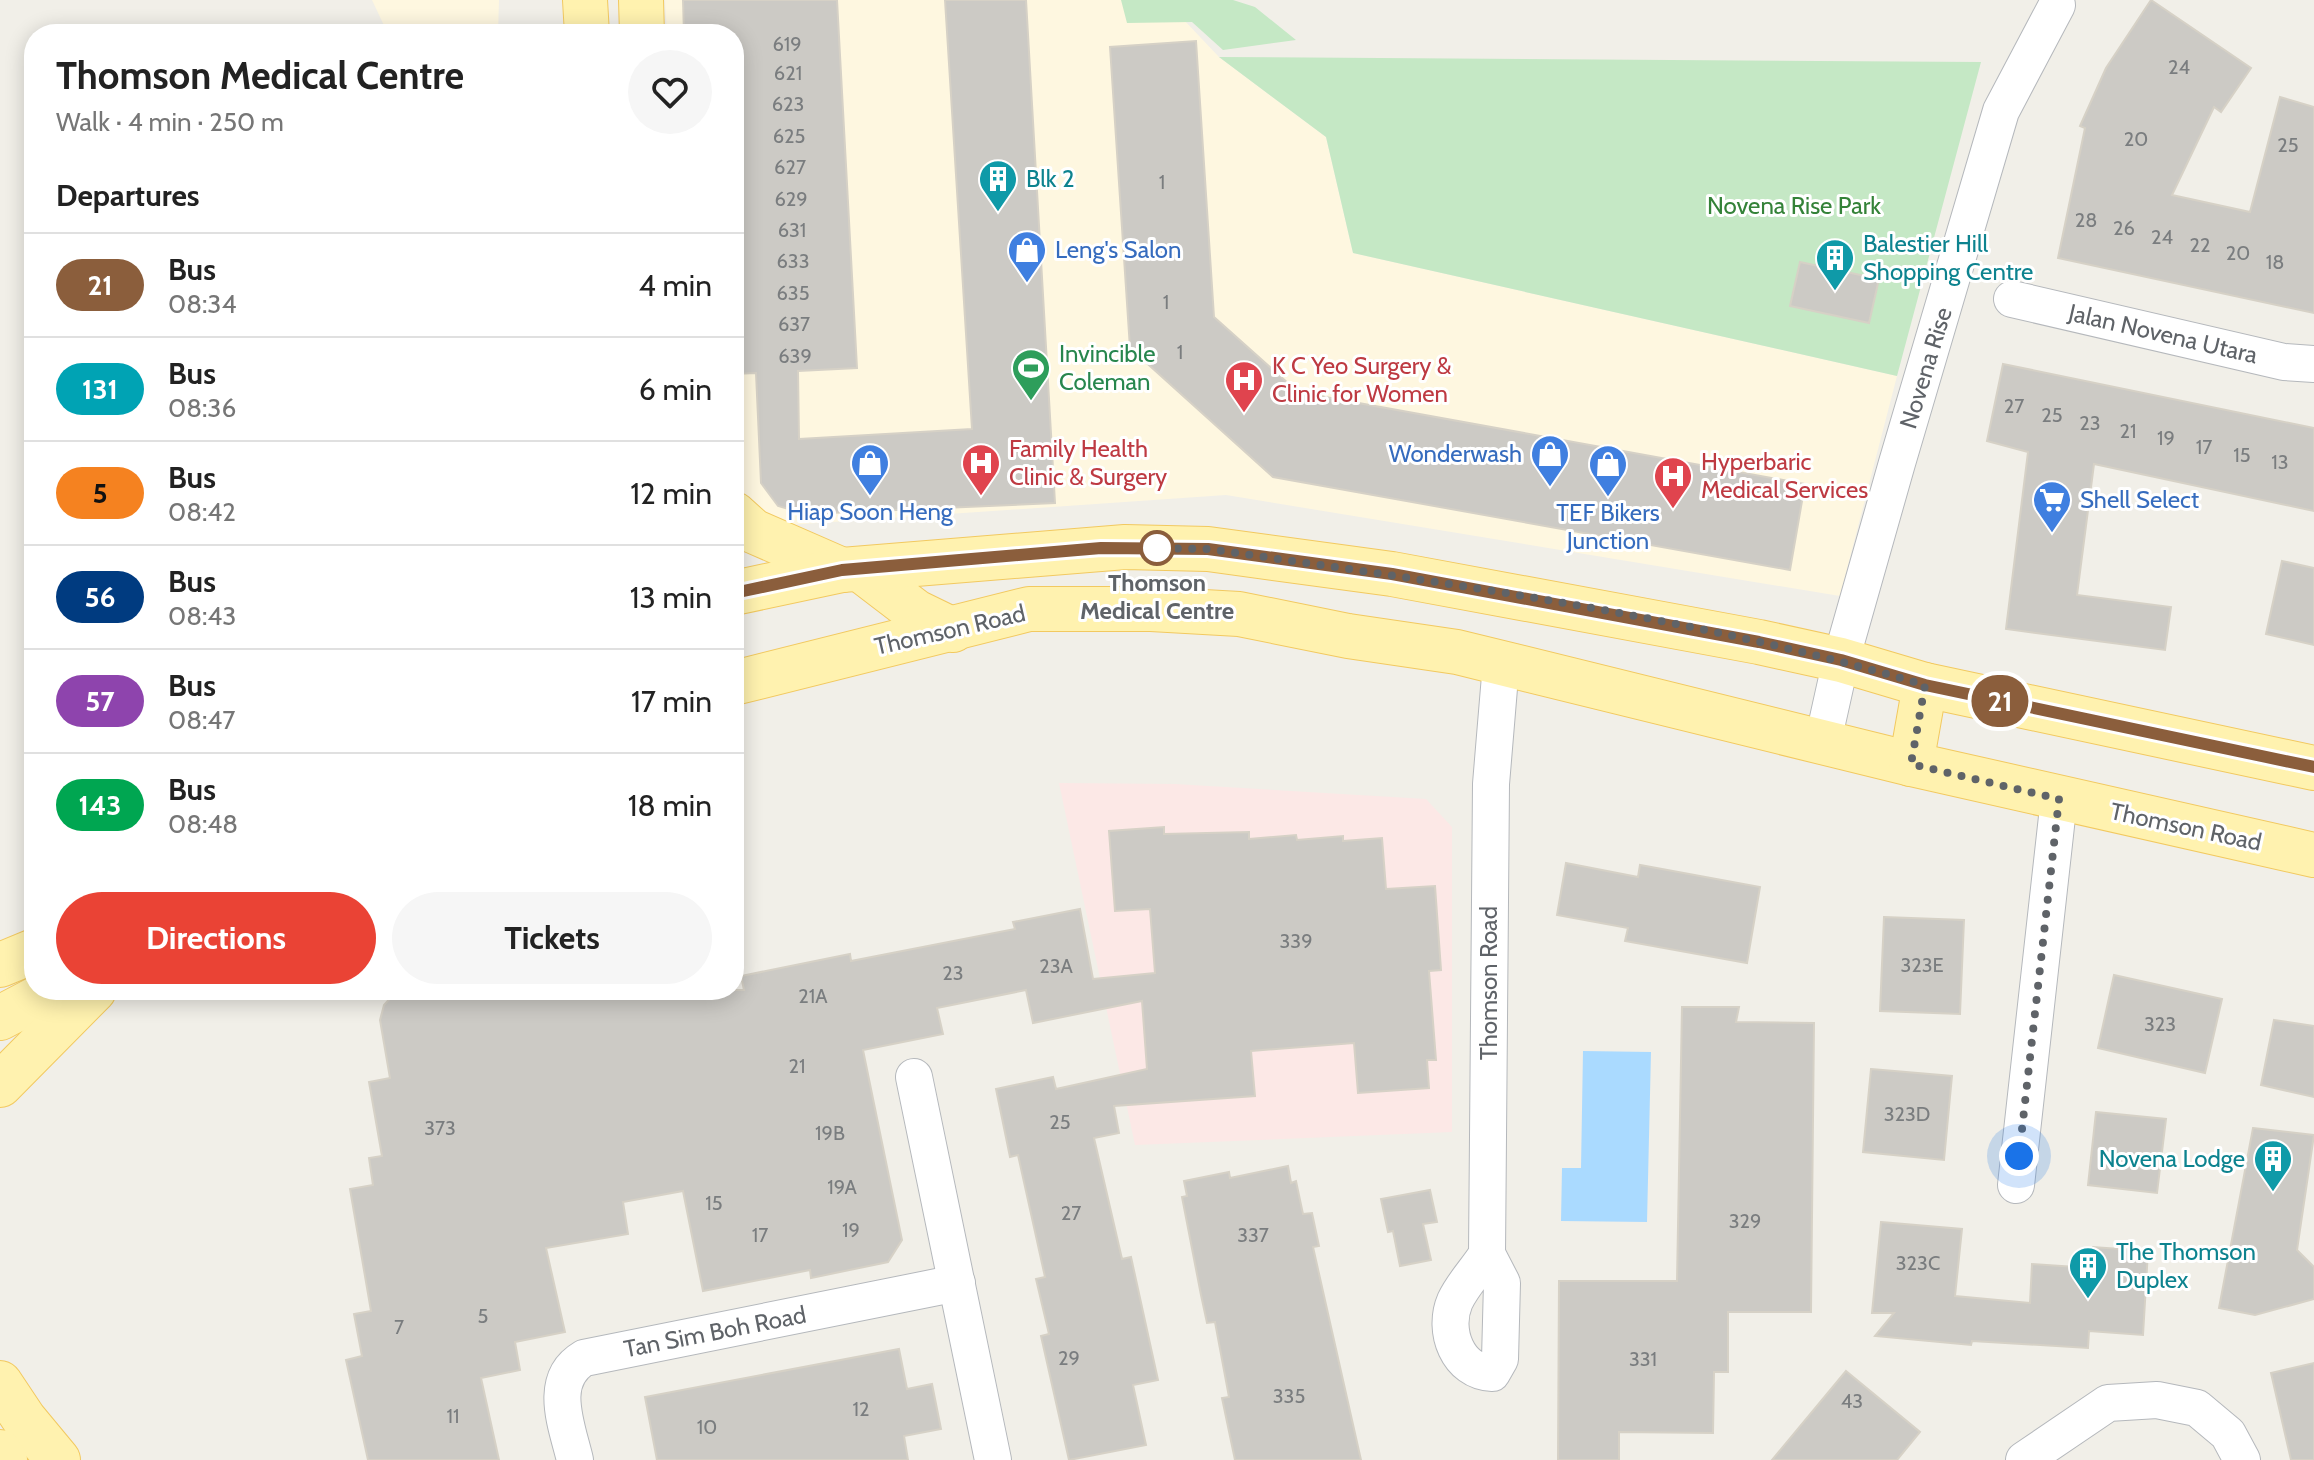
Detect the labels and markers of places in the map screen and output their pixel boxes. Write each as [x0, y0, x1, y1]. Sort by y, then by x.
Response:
building icon: Blk 2 [977, 158, 1019, 213]
place label: Blk 2 [1026, 164, 1075, 193]
shop icon: Leng's Salon [1006, 229, 1048, 284]
place label: Balestier Hill Shopping Centre [1863, 229, 2033, 286]
place label: Leng's Salon [1055, 235, 1181, 264]
building icon: Balestier Hill Shopping Centre [1814, 237, 1856, 292]
place label: Invincible Coleman [1059, 339, 1155, 396]
sports icon: Invincible Coleman [1010, 347, 1052, 402]
place label: K C Yeo Surgery & Clinic for Women [1272, 351, 1452, 408]
hospital icon: K C Yeo Surgery & Clinic for Women [1223, 359, 1265, 414]
shop icon: Wonderwash [1529, 433, 1571, 488]
place label: Family Health Clinic & Surgery [1009, 434, 1167, 491]
place label: Wonderwash [1389, 439, 1522, 468]
shop icon: Hiap Soon Heng [849, 442, 891, 497]
hospital icon: Family Health Clinic & Surgery [960, 442, 1002, 497]
shop icon: TEF Bikers Junction [1587, 443, 1629, 498]
place label: Hyperbaric Medical Services [1701, 447, 1868, 504]
hospital icon: Hyperbaric Medical Services [1652, 455, 1694, 510]
supermarket icon: Shell Select [2031, 479, 2073, 534]
place label: Shell Select [2080, 485, 2199, 514]
place label: Hiap Soon Heng [787, 497, 954, 526]
place label: TEF Bikers Junction [1556, 498, 1660, 555]
marker: Thomson Medical Centre [1140, 531, 1174, 565]
place label: Thomson Medical Centre [1080, 568, 1234, 625]
building icon: Novena Lodge [2252, 1138, 2294, 1193]
place label: Novena Lodge [2099, 1144, 2245, 1173]
place label: The Thomson Duplex [2116, 1237, 2256, 1294]
building icon: The Thomson Duplex [2067, 1245, 2109, 1300]

